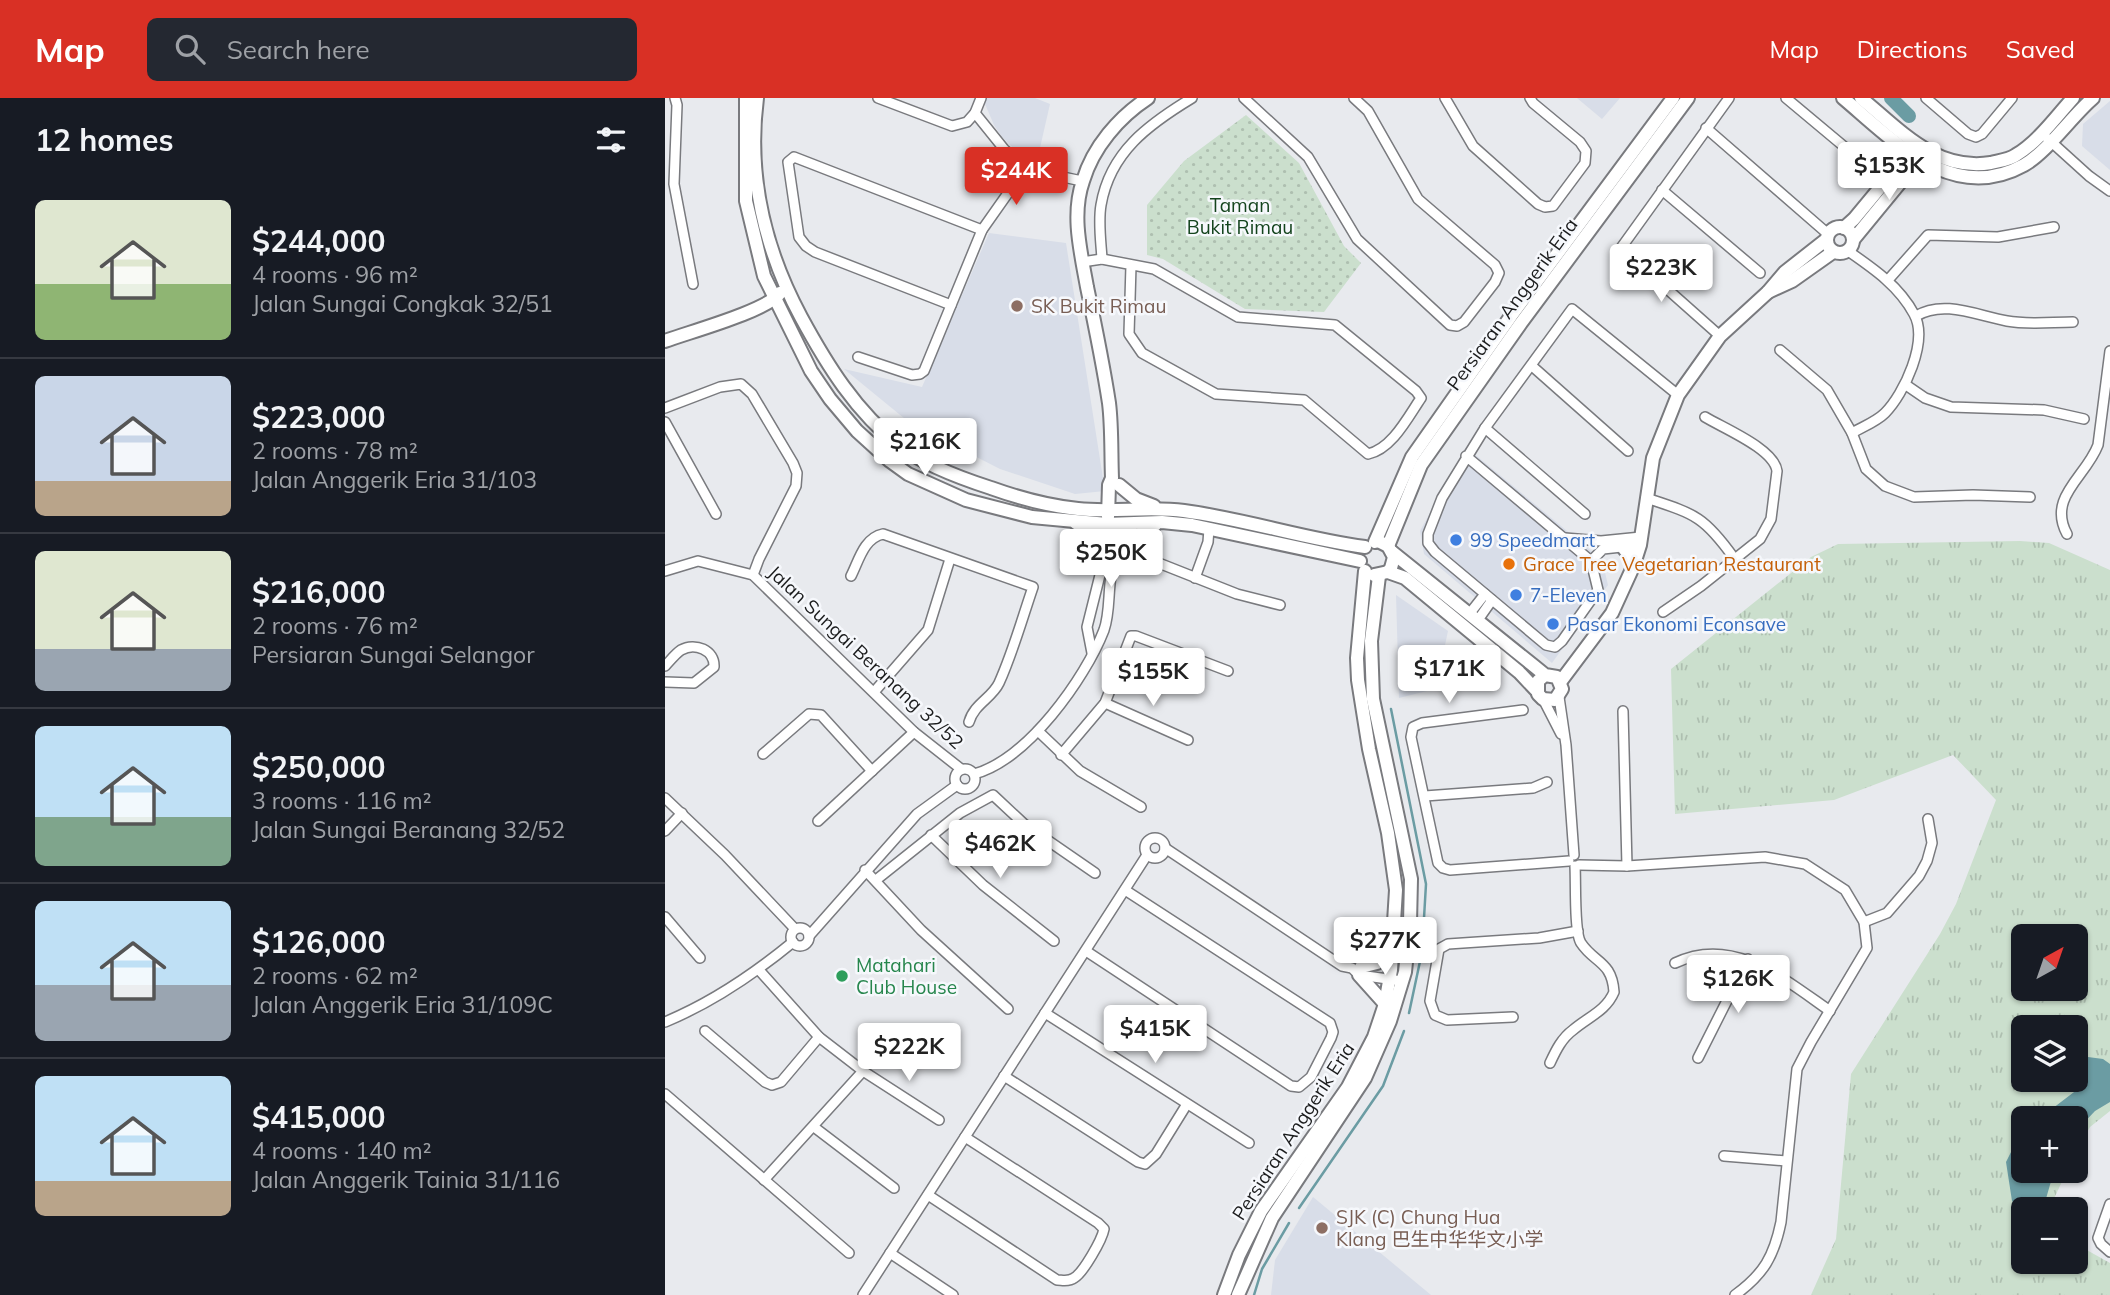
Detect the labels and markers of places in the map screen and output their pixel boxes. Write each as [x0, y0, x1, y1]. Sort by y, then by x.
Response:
pin: $153K [1840, 142, 1938, 202]
pin: $244K [967, 148, 1065, 207]
pin: $223K [1612, 244, 1710, 304]
place label: SK Bukit Rimau [1031, 294, 1166, 318]
marker: SK Bukit Rimau [1009, 298, 1025, 314]
pin: $216K [876, 418, 974, 478]
place label: 99 Speedmart [1470, 528, 1596, 552]
pin: $250K [1062, 530, 1160, 589]
marker: 99 Speedmart [1448, 532, 1464, 548]
place label: Grace Tree Vegetarian Restaurant [1523, 552, 1821, 576]
marker: Grace Tree Vegetarian Restaurant [1501, 556, 1517, 572]
place label: 7-Eleven [1530, 583, 1607, 607]
marker: 7-Eleven [1508, 587, 1524, 603]
place label: Pasar Ekonomi Econsave [1567, 612, 1786, 636]
marker: Pasar Ekonomi Econsave [1545, 616, 1561, 632]
pin: $171K [1400, 646, 1498, 705]
pin: $155K [1104, 648, 1202, 708]
pin: $462K [951, 820, 1049, 880]
pin: $277K [1336, 918, 1434, 977]
place label: Matahari Club House [856, 953, 957, 999]
pin: $126K [1689, 956, 1787, 1015]
marker: Matahari Club House [834, 968, 850, 984]
pin: $415K [1106, 1006, 1204, 1065]
pin: $222K [860, 1024, 958, 1083]
place label: SJK (C) Chung Hua Klang 巴生中华华文小学 [1336, 1205, 1544, 1251]
marker: SJK (C) Chung Hua Klang 巴生中华华文小学 [1314, 1220, 1330, 1236]

